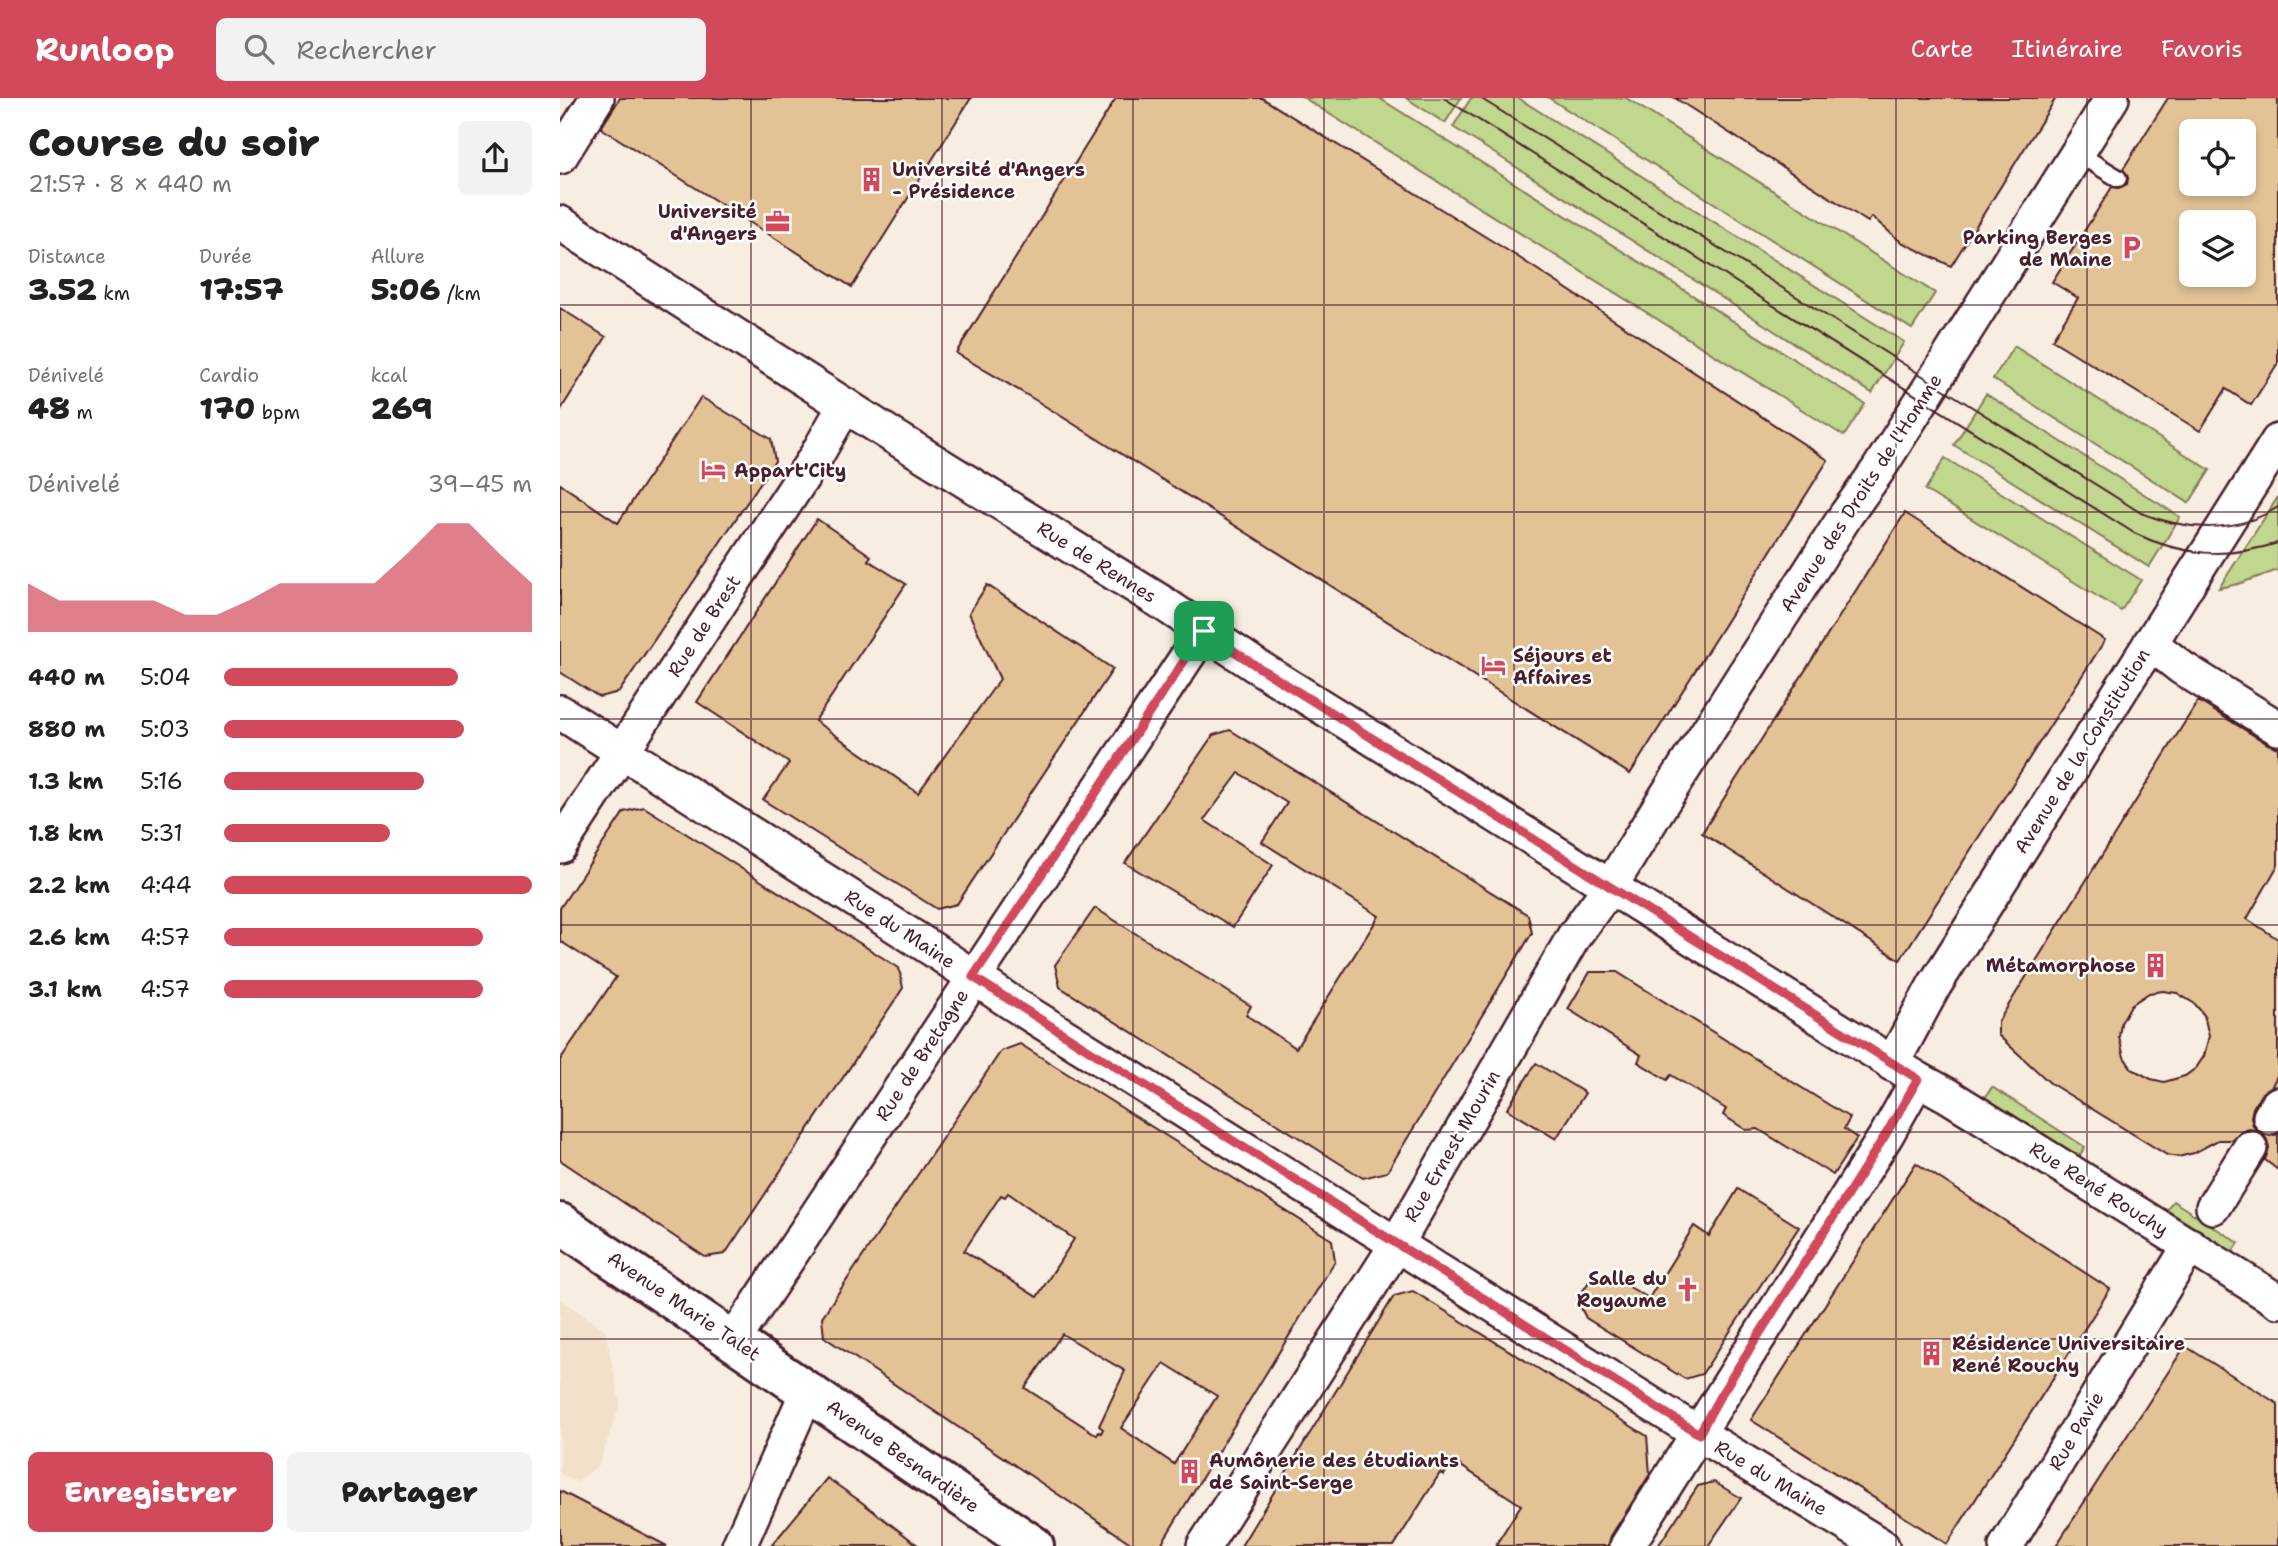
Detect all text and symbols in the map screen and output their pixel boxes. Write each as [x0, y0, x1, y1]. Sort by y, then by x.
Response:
search box [216, 18, 706, 81]
text: Runloop [35, 27, 174, 72]
icon: search [240, 30, 278, 68]
text: Rechercher [296, 32, 437, 67]
text: Carte [1911, 33, 1974, 65]
text: Itinéraire [2012, 33, 2123, 65]
text: Favoris [2161, 33, 2243, 65]
text: Course du soir [28, 117, 320, 168]
map controls [2179, 119, 2256, 287]
button: locate [2179, 119, 2256, 196]
button: share [458, 121, 532, 195]
place label: Université d'Angers - Présidence [892, 157, 1085, 204]
building icon: Université d'Angers - Présidence [858, 166, 886, 194]
text: 21:57 · 8 × 440 m [28, 169, 232, 199]
place label: Université d'Angers [658, 199, 757, 246]
office icon: Université d'Angers [763, 208, 791, 236]
button: layers [2179, 210, 2256, 287]
place label: Parking Berges de Maine [1963, 225, 2112, 272]
parking icon: Parking Berges de Maine [2118, 234, 2146, 262]
text: Distance [28, 244, 106, 269]
text: Durée [199, 244, 252, 269]
text: Allure [371, 244, 425, 269]
text: 3.52 [28, 269, 97, 310]
text: 17:57 [199, 269, 284, 310]
text: 5:06 [371, 269, 441, 310]
text: km [97, 281, 130, 306]
text: /km [441, 281, 481, 306]
text: Dénivelé [28, 363, 104, 388]
text: Cardio [199, 363, 259, 388]
text: kcal [371, 363, 408, 388]
street label: Avenue des Droits de l'Homme [1774, 369, 1948, 617]
text: 48 [28, 388, 70, 429]
text: 170 [199, 388, 255, 429]
text: 269 [371, 388, 433, 429]
text: m [70, 400, 93, 425]
text: bpm [255, 400, 300, 425]
hotel icon: Appart'City [700, 456, 728, 484]
place label: Appart'City [734, 458, 846, 483]
text: Dénivelé [28, 469, 120, 499]
text: 39–45 m [428, 469, 532, 499]
street label: Rue de Rennes [1033, 515, 1161, 609]
street label: Rue de Brest [662, 570, 746, 682]
pin [1174, 601, 1234, 661]
icon: arrive [1185, 612, 1223, 650]
place label: Séjours et Affaires [1513, 643, 1612, 690]
street label: Avenue de la Constitution [2008, 644, 2156, 858]
hotel icon: Séjours et Affaires [1479, 652, 1507, 680]
text: 440 m [28, 662, 105, 692]
text: 5:04 [140, 662, 190, 692]
text: 880 m [28, 714, 105, 744]
text: 5:03 [140, 714, 190, 744]
text: 1.3 km [28, 766, 103, 796]
text: 5:16 [140, 766, 183, 796]
text: 1.8 km [28, 818, 103, 848]
text: 5:31 [140, 818, 183, 848]
text: 2.2 km [28, 870, 110, 900]
text: 4:44 [140, 870, 192, 900]
street label: Rue du Maine [840, 884, 960, 974]
text: 2.6 km [28, 922, 110, 952]
text: 4:57 [140, 922, 190, 952]
building icon: Métamorphose [2142, 951, 2170, 979]
place label: Métamorphose [1986, 953, 2136, 978]
text: 3.1 km [28, 974, 102, 1004]
text: 4:57 [140, 974, 190, 1004]
street label: Rue de Bretagne [870, 984, 974, 1126]
street label: Rue Ernest Mourin [1398, 1065, 1506, 1227]
street label: Rue René Rouchy [2025, 1136, 2173, 1242]
street label: Avenue Marie Talet [603, 1245, 765, 1367]
place label: Salle du Royaume [1576, 1266, 1667, 1313]
church icon: Salle du Royaume [1673, 1275, 1701, 1303]
place label: Résidence Universitaire René Rouchy [1952, 1331, 2185, 1378]
building icon: Résidence Universitaire René Rouchy [1918, 1340, 1946, 1368]
street label: Rue Pavie [2043, 1387, 2109, 1475]
street label: Avenue Besnardière [821, 1394, 985, 1518]
street label: Rue du Maine [1710, 1435, 1832, 1521]
place label: Aumônerie des étudiants de Saint-Serge [1209, 1448, 1459, 1495]
button: Enregistrer [28, 1452, 273, 1532]
button: Partager [287, 1452, 532, 1532]
building icon: Aumônerie des étudiants de Saint-Serge [1175, 1457, 1203, 1485]

